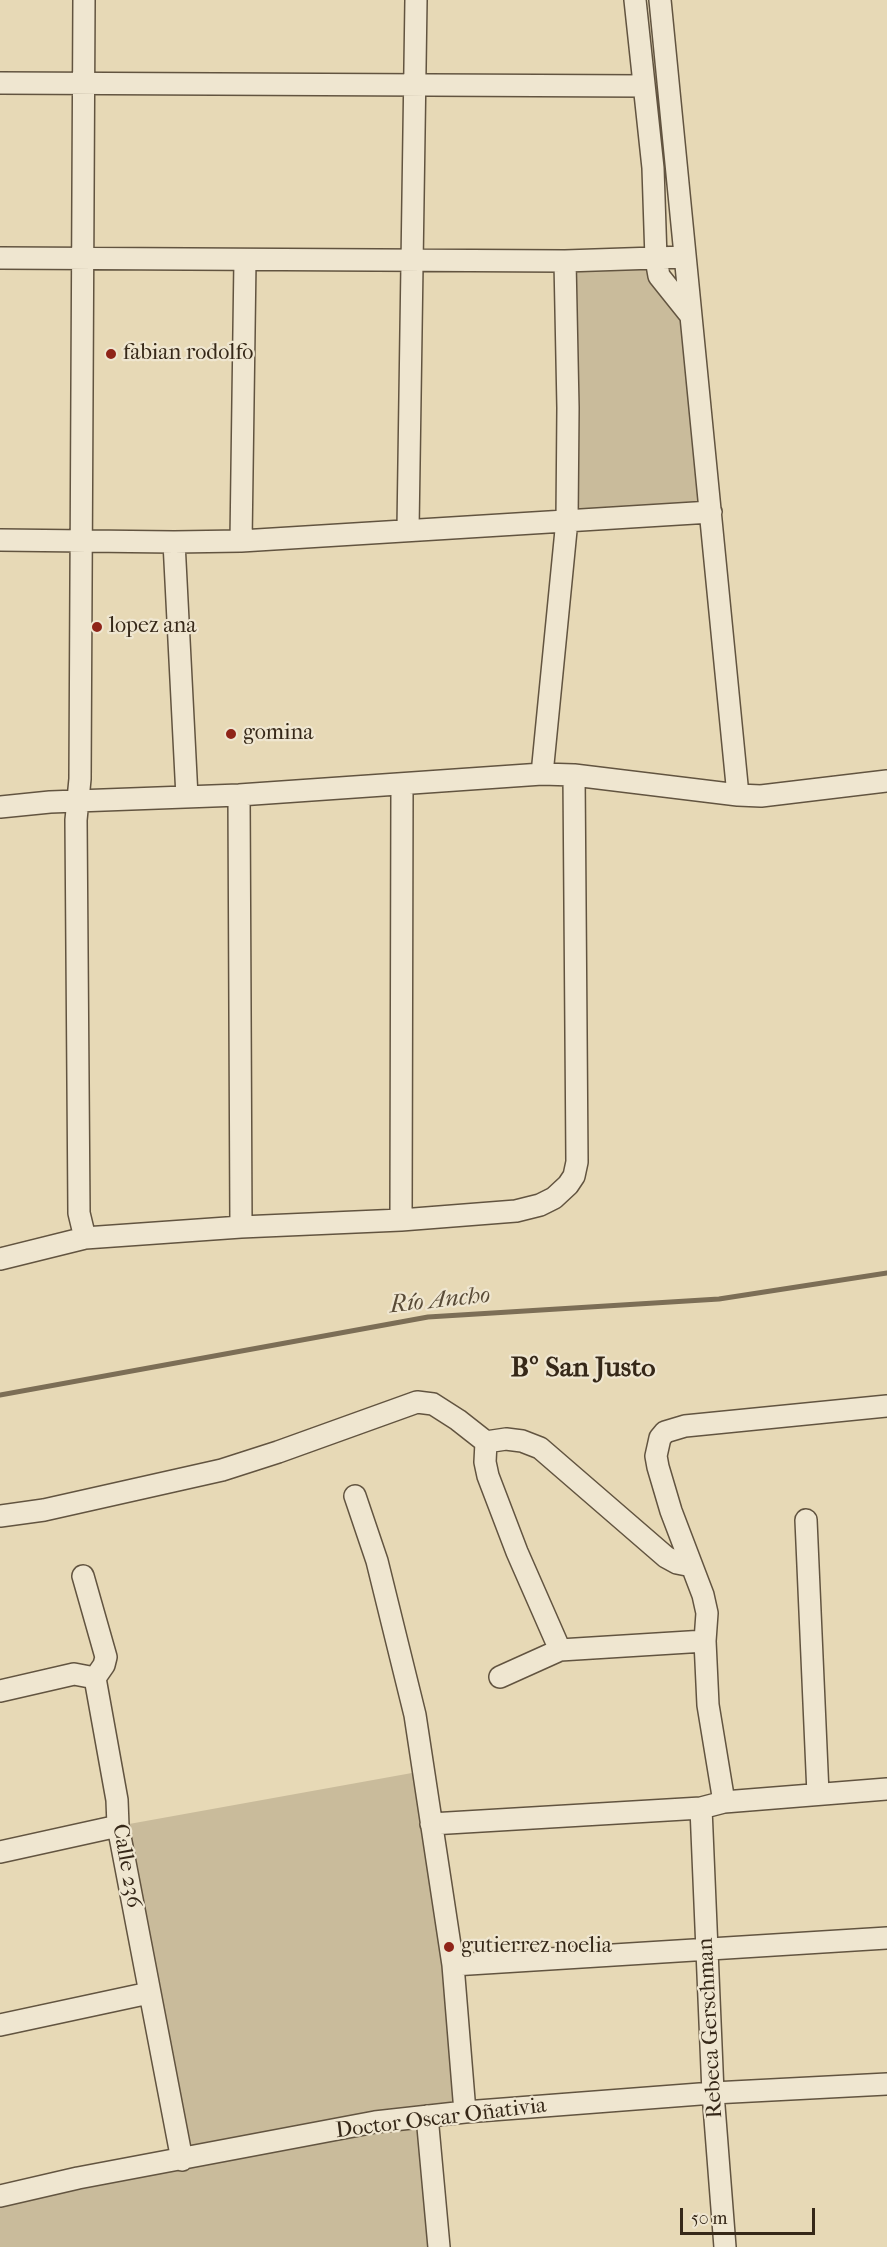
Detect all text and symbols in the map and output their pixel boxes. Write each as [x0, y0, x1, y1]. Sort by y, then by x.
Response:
place label: fabian rodolfo [123, 341, 253, 367]
marker: fabian rodolfo [104, 347, 118, 361]
place label: lopez ana [109, 614, 196, 640]
marker: lopez ana [90, 620, 104, 634]
place label: gomina [243, 721, 313, 747]
marker: gomina [224, 727, 238, 741]
water label: Río Ancho [388, 1281, 492, 1321]
district label: Bº San Justo [511, 1352, 655, 1386]
street label: Calle 236 [106, 1822, 146, 1910]
place label: gutierrez noelia [461, 1934, 612, 1960]
street label: Rebeca Gerschman [693, 1937, 729, 2119]
marker: gutierrez noelia [442, 1940, 456, 1954]
street label: Doctor Oscar Oñativia [334, 2093, 548, 2145]
scale bar [683, 2196, 818, 2234]
text: 50 m [691, 2208, 727, 2229]

